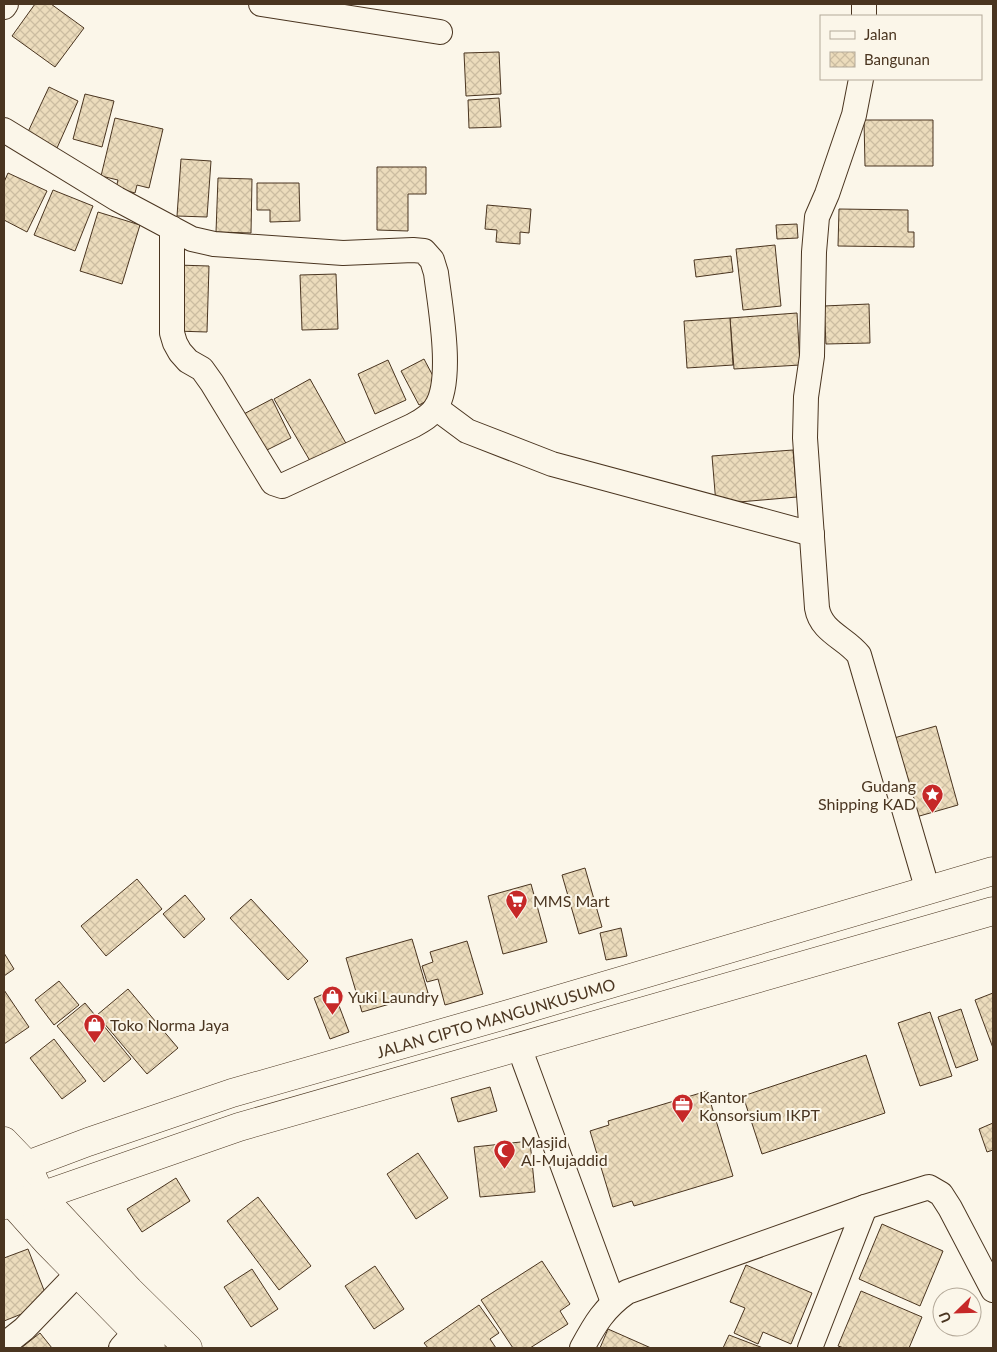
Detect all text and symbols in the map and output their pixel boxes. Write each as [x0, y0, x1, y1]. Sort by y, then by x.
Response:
legend [820, 15, 982, 80]
text: Jalan [864, 25, 897, 43]
text: Bangunan [864, 50, 930, 68]
place label: Gudang Shipping KAD [818, 776, 916, 813]
place icon: Gudang Shipping KAD [920, 782, 944, 813]
supermarket icon: MMS Mart [505, 888, 529, 919]
place label: MMS Mart [533, 891, 610, 910]
street label: JALAN CIPTO MANGUNKUSUMO [374, 974, 617, 1061]
shop icon: Yuki Laundry [320, 984, 344, 1015]
place label: Yuki Laundry [348, 987, 439, 1006]
shop icon: Toko Norma Jaya [82, 1012, 106, 1043]
place label: Toko Norma Jaya [110, 1015, 229, 1034]
place label: Kantor Konsorsium IKPT [699, 1087, 820, 1124]
office icon: Kantor Konsorsium IKPT [671, 1093, 695, 1124]
place label: Masjid Al-Mujaddid [521, 1132, 608, 1169]
mosque icon: Masjid Al-Mujaddid [493, 1138, 517, 1169]
north arrow [932, 1287, 982, 1337]
text: U [935, 1309, 954, 1325]

